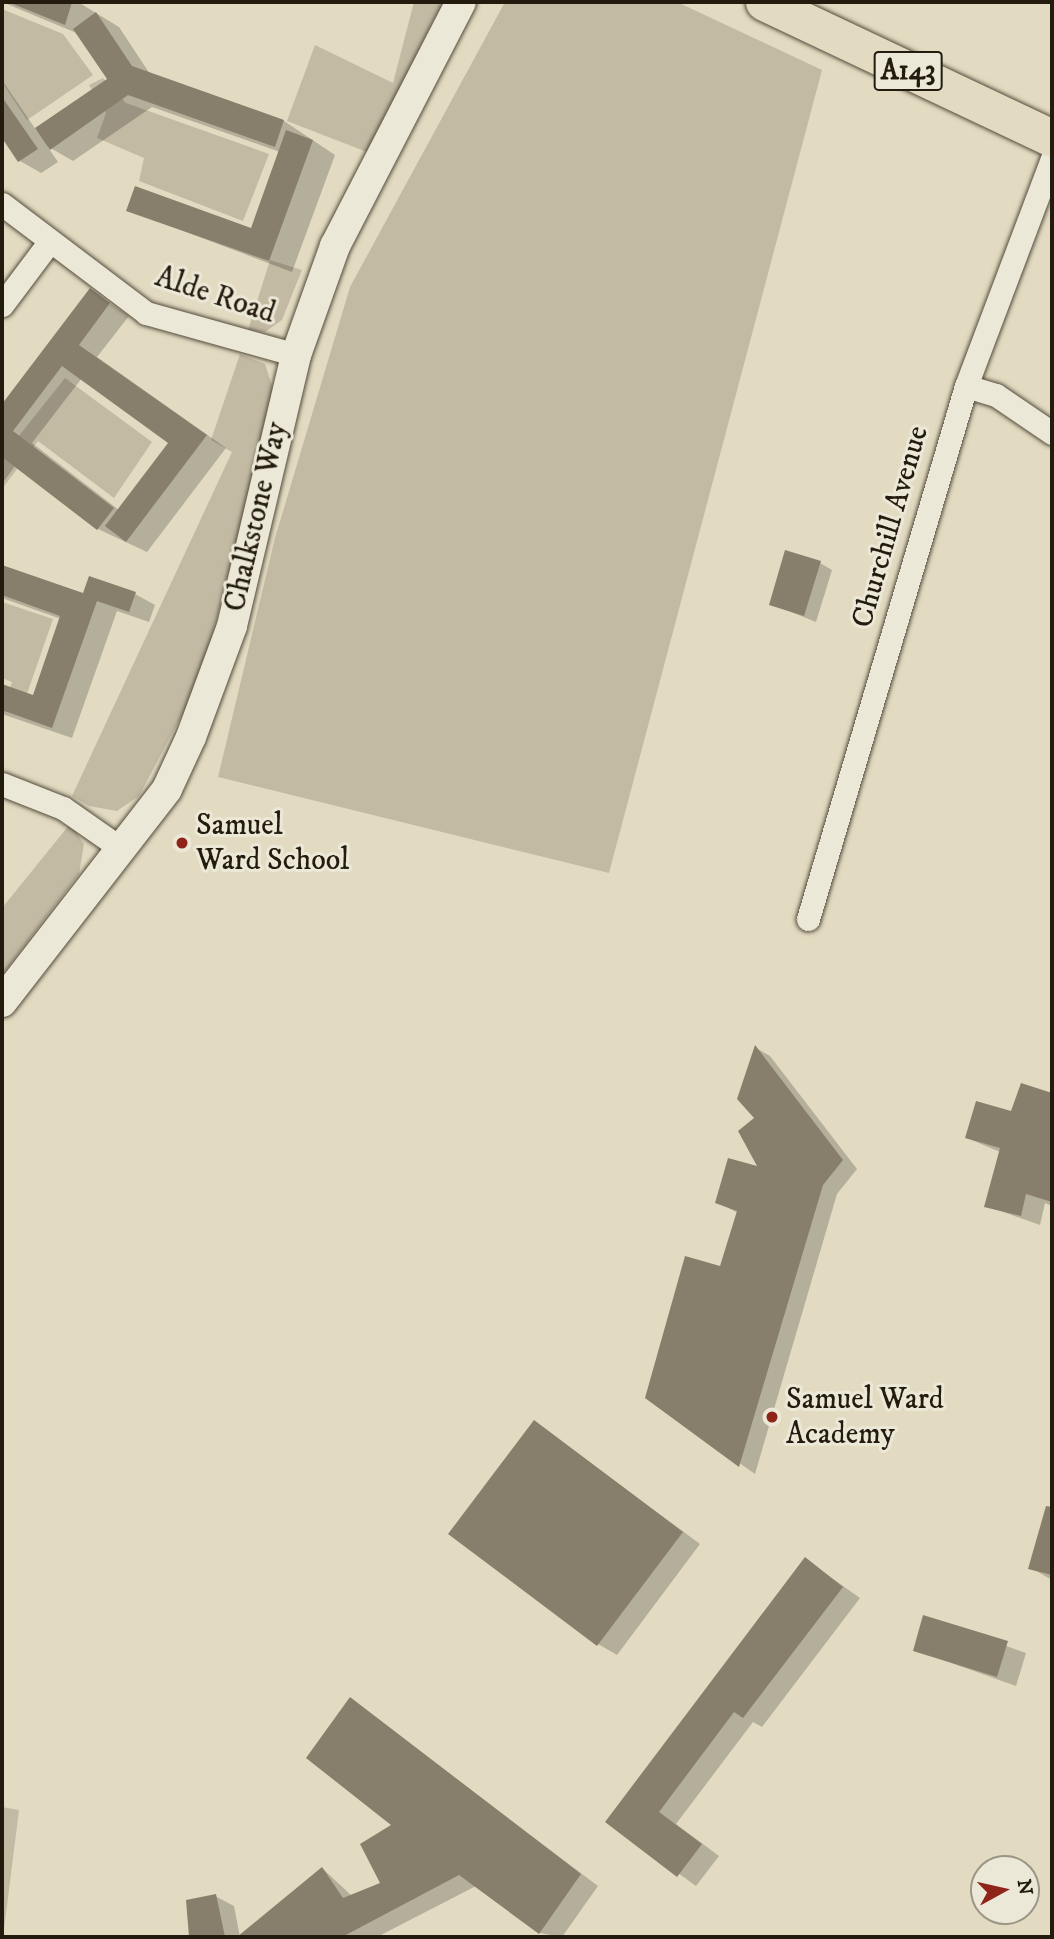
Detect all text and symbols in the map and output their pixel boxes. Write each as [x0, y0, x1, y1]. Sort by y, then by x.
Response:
road number: A143 [873, 46, 943, 96]
street label: Alde Road [150, 260, 280, 332]
street label: Chalkstone Way [218, 419, 296, 615]
street label: Churchill Avenue [845, 422, 937, 632]
place label: Samuel Ward School [196, 808, 349, 878]
marker: Samuel Ward School [174, 835, 190, 851]
place label: Samuel Ward Academy [786, 1382, 944, 1452]
marker: Samuel Ward Academy [764, 1409, 780, 1425]
north arrow [970, 1855, 1040, 1925]
text: N [1012, 1878, 1037, 1897]

